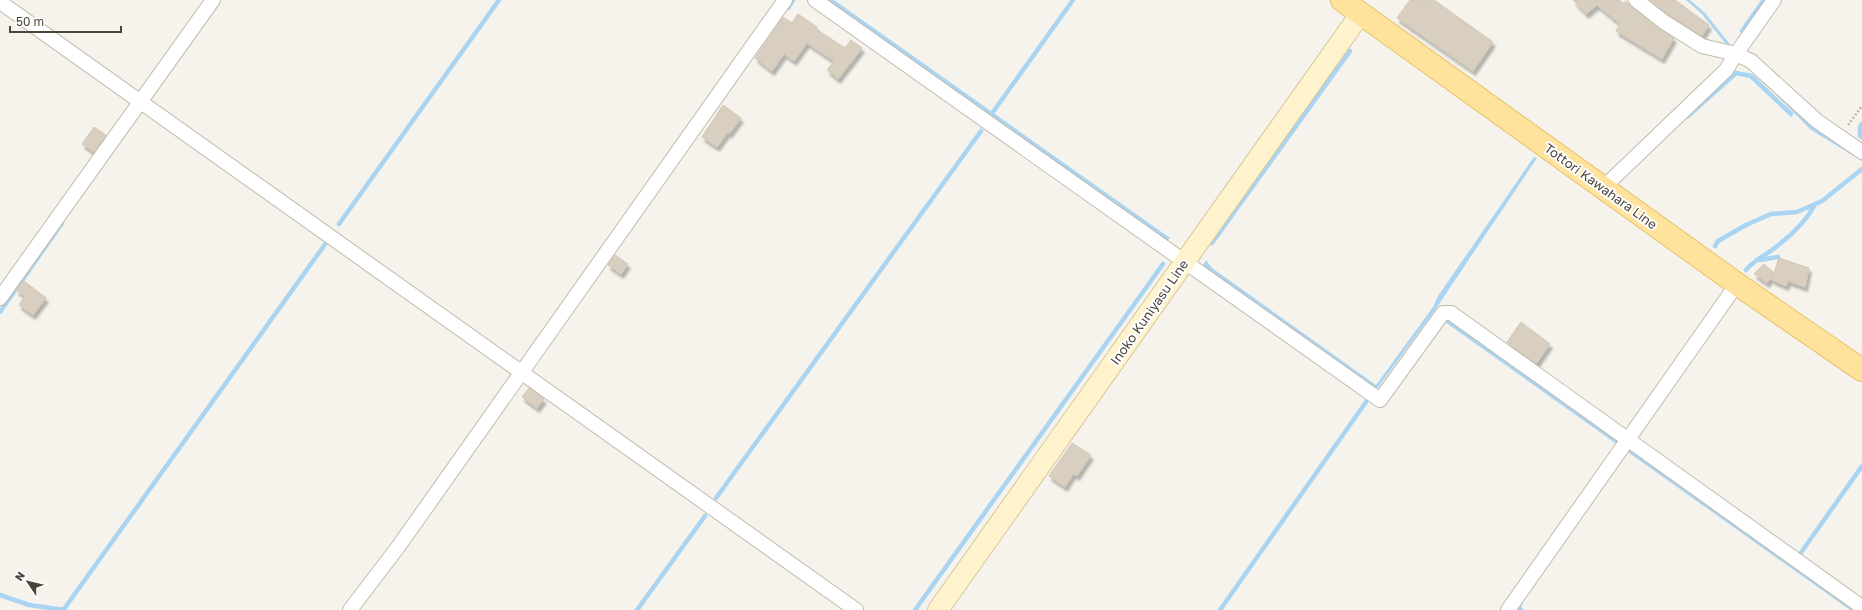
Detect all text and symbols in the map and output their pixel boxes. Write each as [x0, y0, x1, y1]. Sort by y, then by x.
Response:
scale bar [10, 8, 121, 34]
text: 50 m [16, 14, 44, 29]
street label: Tottori Kawahara Line [1541, 140, 1661, 232]
street label: Inoko Kuniyasu Line [1107, 256, 1191, 368]
north arrow [8, 562, 48, 602]
text: N [12, 569, 27, 583]

